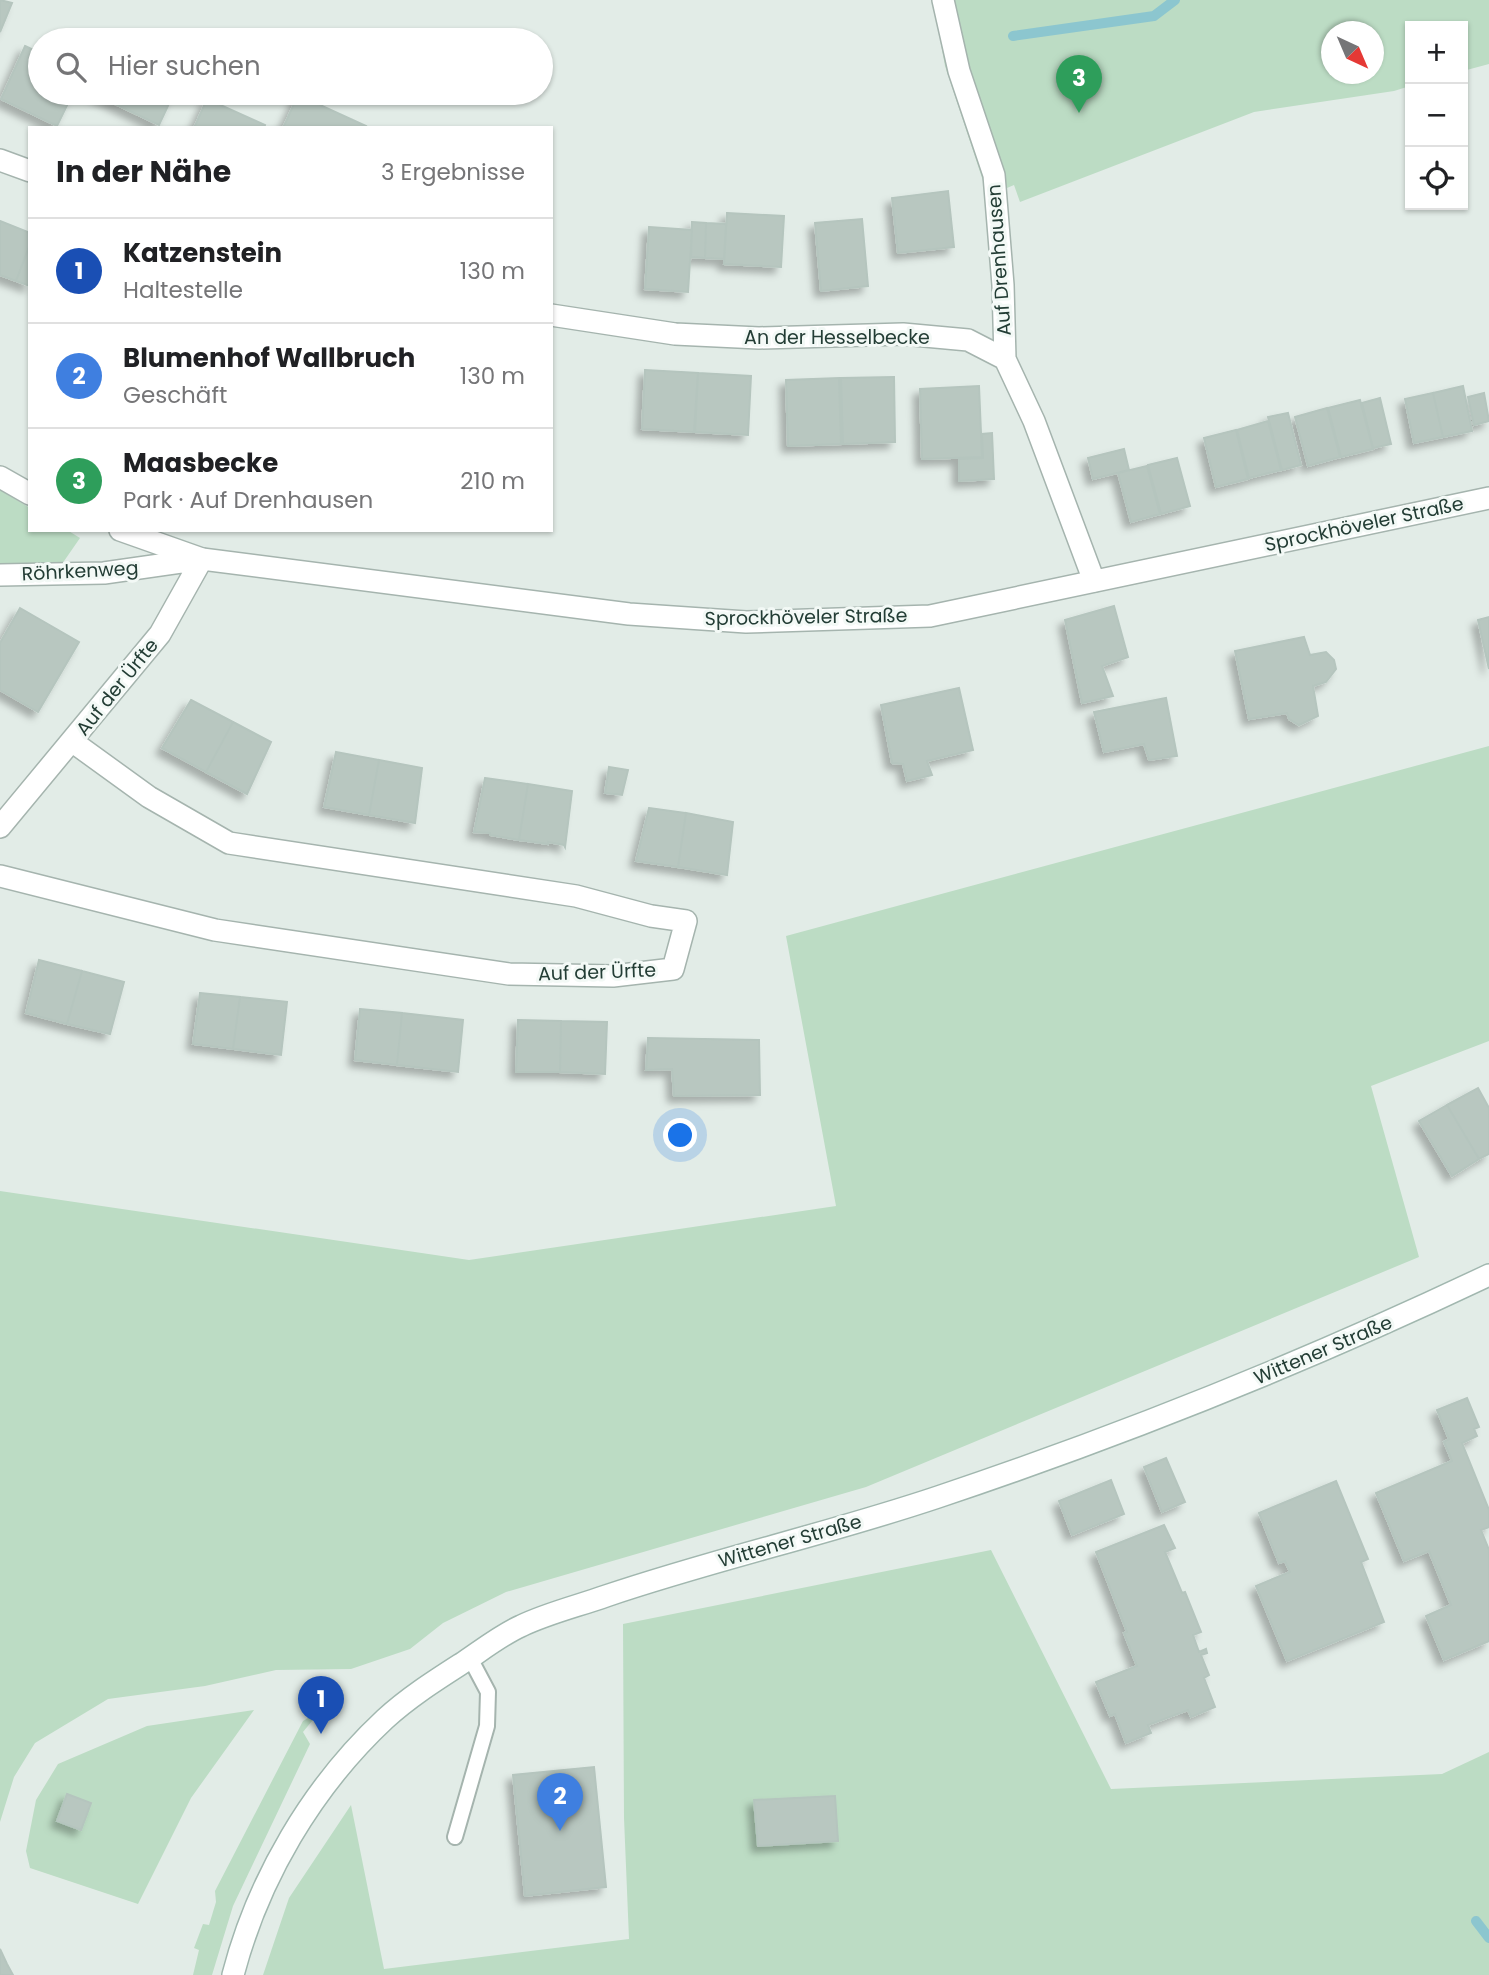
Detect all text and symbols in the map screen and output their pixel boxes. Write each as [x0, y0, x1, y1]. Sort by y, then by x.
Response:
north arrow [1321, 21, 1384, 84]
map controls [1405, 21, 1468, 210]
button: + [1405, 21, 1468, 84]
search box [28, 28, 553, 105]
icon: search [52, 48, 90, 86]
text: Hier suchen [108, 48, 261, 84]
pin: 3 [1056, 55, 1102, 113]
button: − [1405, 84, 1468, 147]
button: locate [1405, 147, 1468, 210]
text: In der Nähe [56, 150, 231, 193]
text: 3 Ergebnisse [381, 156, 525, 188]
street label: Auf Drenhausen [980, 183, 1018, 337]
text: Katzenstein [123, 235, 282, 271]
text: 1 [75, 255, 83, 287]
text: 130 m [460, 255, 525, 287]
text: Haltestelle [123, 274, 243, 306]
street label: An der Hesselbecke [744, 324, 930, 351]
text: Blumenhof Wallbruch [123, 340, 415, 376]
text: 2 [72, 360, 86, 392]
text: 130 m [460, 360, 525, 392]
text: Geschäft [123, 379, 227, 411]
text: Maasbecke [123, 445, 278, 481]
text: 3 [72, 465, 86, 497]
text: 210 m [460, 465, 525, 497]
text: Park · Auf Drenhausen [123, 484, 373, 516]
street label: Sprockhöveler Straße [1262, 490, 1466, 558]
street label: Röhrkenweg [21, 554, 139, 588]
street label: Sprockhöveler Straße [704, 602, 908, 632]
street label: Auf der Ürfte [69, 633, 165, 741]
street label: Auf der Ürfte [538, 956, 656, 988]
your location [663, 1118, 697, 1152]
street label: Wittener Straße [1250, 1309, 1396, 1391]
street label: Wittener Straße [715, 1508, 865, 1574]
pin: 1 [298, 1676, 344, 1734]
pin: 2 [537, 1773, 583, 1831]

